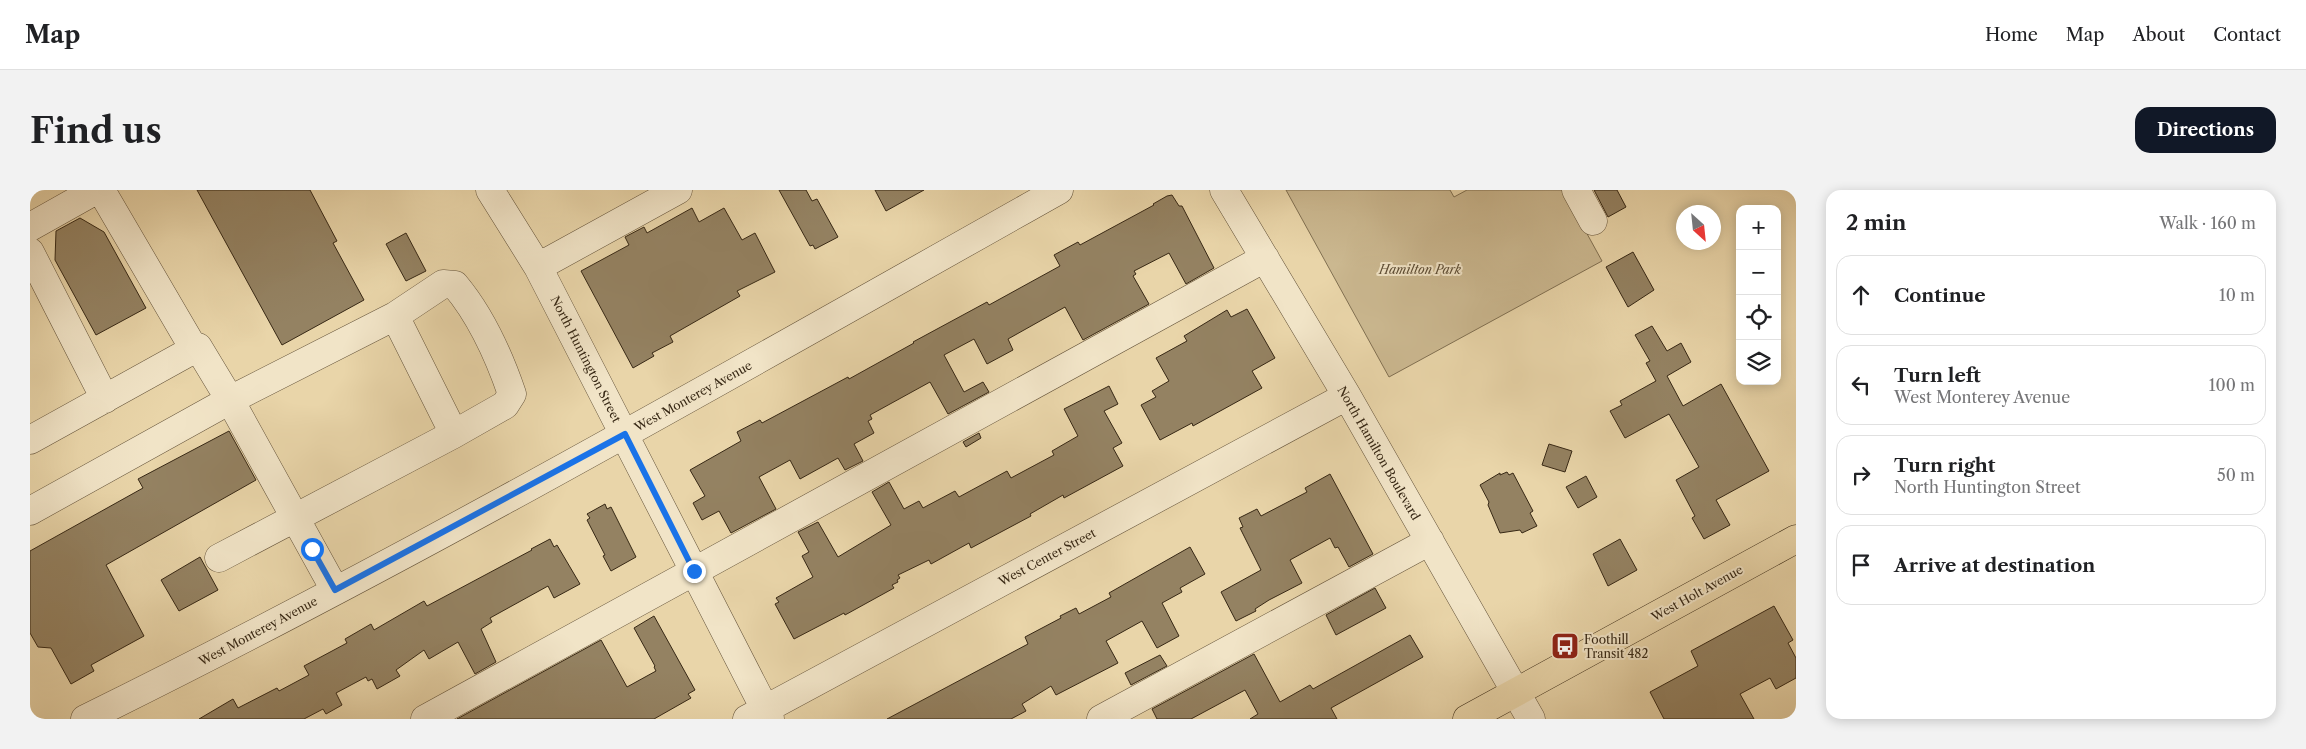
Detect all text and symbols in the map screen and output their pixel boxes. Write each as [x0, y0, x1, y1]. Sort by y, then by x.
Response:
text: Map [25, 20, 80, 49]
text: Home [1985, 24, 2038, 46]
text: Map [2066, 24, 2104, 46]
text: About [2132, 24, 2185, 46]
text: Contact [2213, 24, 2281, 46]
button: Directions [2135, 107, 2276, 153]
text: Find us [30, 109, 162, 152]
north arrow [1676, 205, 1721, 250]
map controls [1736, 205, 1781, 385]
button: + [1736, 205, 1781, 250]
text: 2 min [1846, 210, 1906, 235]
text: Walk · 160 m [2159, 213, 2256, 233]
button: − [1736, 250, 1781, 295]
park label: Hamilton Park [1378, 262, 1462, 277]
icon: ahead [1847, 281, 1875, 309]
text: Continue [1894, 284, 1986, 307]
text: 10 m [2219, 285, 2255, 305]
street label: North Huntington Street [548, 293, 625, 425]
button: locate [1736, 295, 1781, 340]
button: layers [1736, 340, 1781, 385]
street label: West Monterey Avenue [631, 357, 755, 435]
text: Turn left [1894, 364, 1981, 387]
icon: left [1847, 371, 1875, 399]
text: 100 m [2209, 375, 2255, 395]
street label: North Hamilton Boulevard [1334, 383, 1424, 523]
text: West Monterey Avenue [1894, 387, 2070, 407]
text: Turn right [1894, 454, 1995, 477]
icon: right [1847, 461, 1875, 489]
text: 50 m [2217, 465, 2255, 485]
text: North Huntington Street [1894, 477, 2081, 497]
street label: West Center Street [995, 525, 1099, 589]
route start [301, 538, 324, 561]
icon: arrive [1847, 551, 1875, 579]
text: Arrive at destination [1894, 554, 2095, 577]
route end [683, 560, 706, 583]
street label: West Holt Avenue [1648, 562, 1745, 625]
street label: West Monterey Avenue [195, 593, 320, 669]
bus stop icon: Foothill Transit 482 [1550, 631, 1580, 661]
place label: Foothill Transit 482 [1584, 632, 1648, 661]

